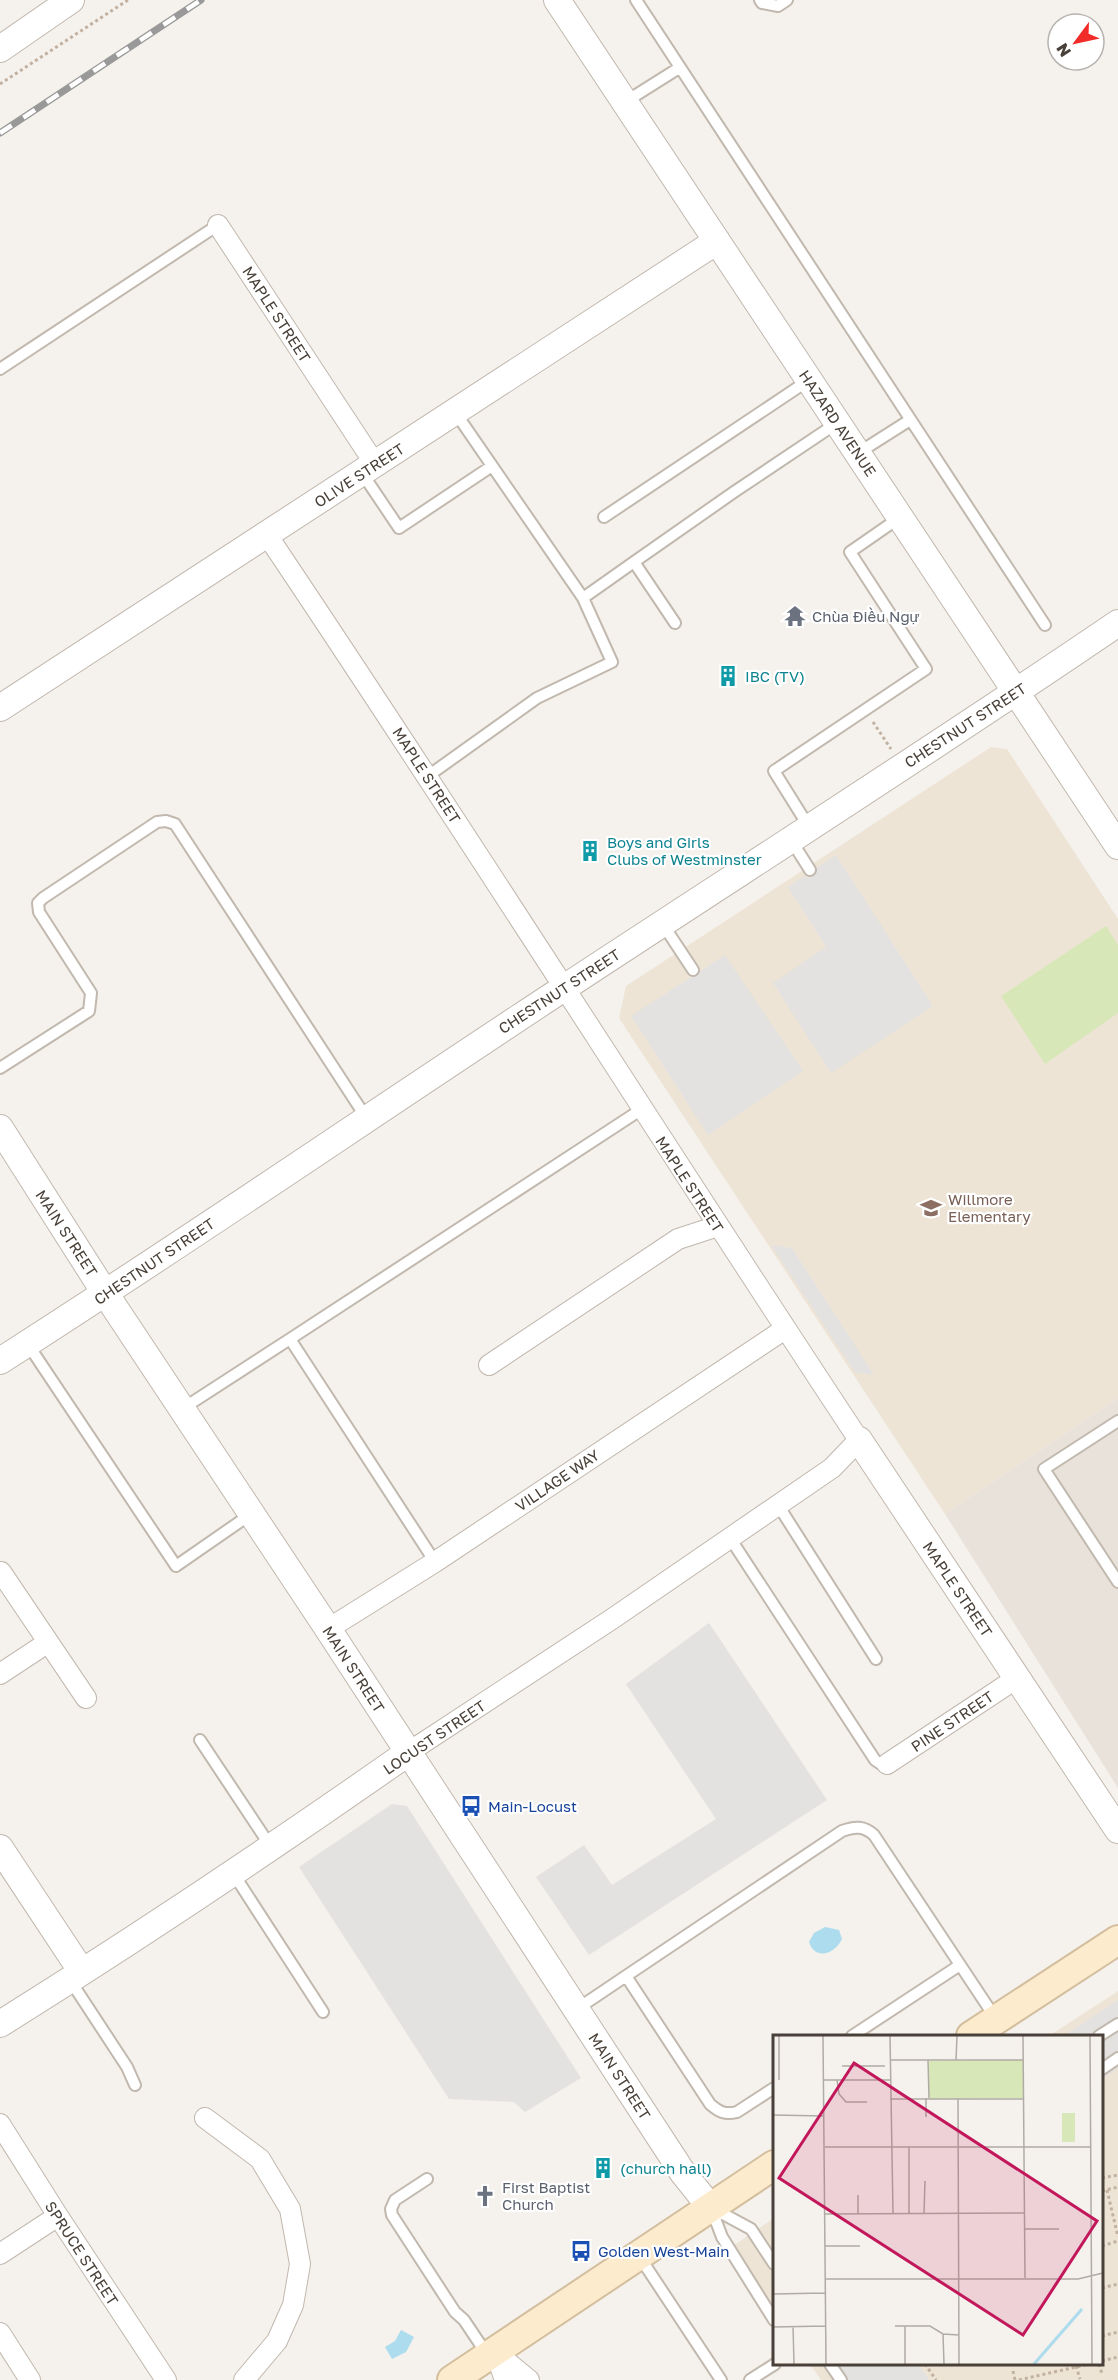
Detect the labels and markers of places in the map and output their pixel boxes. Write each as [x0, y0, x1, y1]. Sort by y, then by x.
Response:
temple icon: Chùa Điều Ngự [783, 604, 807, 628]
place label: Chùa Điều Ngự [812, 607, 920, 625]
building icon: IBC (TV) [716, 664, 740, 688]
place label: IBC (TV) [745, 667, 805, 685]
place label: Boys and Girls Clubs of Westminster [607, 833, 762, 868]
building icon: Boys and Girls Clubs of Westminster [578, 839, 602, 863]
place label: Willmore Elementary [948, 1190, 1031, 1225]
school or university icon: Willmore Elementary [919, 1196, 943, 1220]
bus stop icon: Main-Locust [459, 1794, 483, 1818]
place label: Main-Locust [488, 1797, 577, 1815]
building icon: (church hall) [591, 2156, 615, 2180]
place label: (church hall) [620, 2159, 712, 2177]
place label: First Baptist Church [502, 2178, 590, 2213]
church icon: First Baptist Church [473, 2184, 497, 2208]
bus stop icon: Golden West-Main [569, 2239, 593, 2263]
place label: Golden West-Main [598, 2242, 730, 2260]

